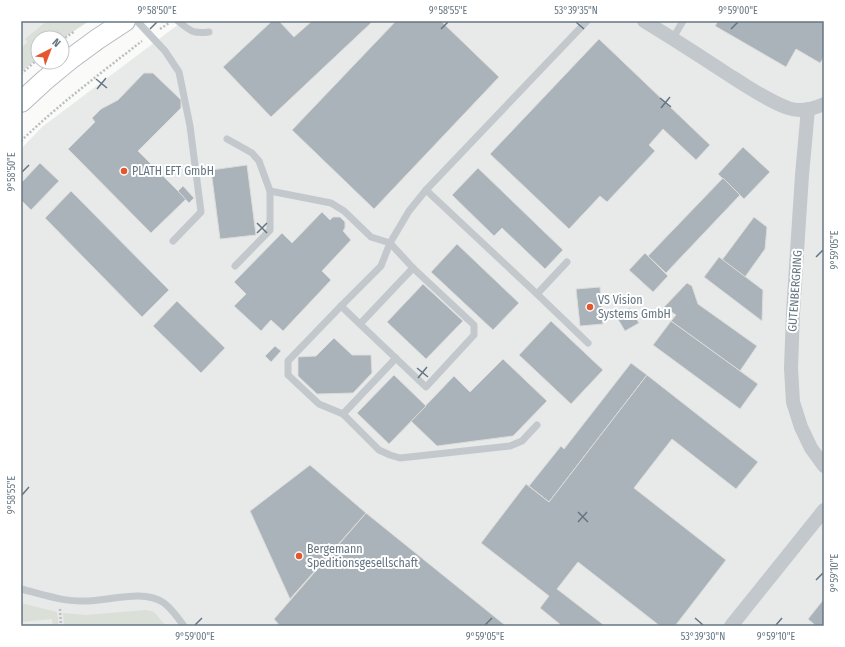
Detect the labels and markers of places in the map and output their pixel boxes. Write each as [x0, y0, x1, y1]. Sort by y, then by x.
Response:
place label: PLATH EFT GmbH [132, 164, 214, 178]
marker: PLATH EFT GmbH [119, 166, 129, 176]
place label: VS Vision Systems GmbH [598, 293, 671, 321]
marker: VS Vision Systems GmbH [585, 302, 595, 312]
place label: Bergemann Speditionsgesellschaft [307, 542, 418, 570]
marker: Bergemann Speditionsgesellschaft [294, 551, 304, 561]

